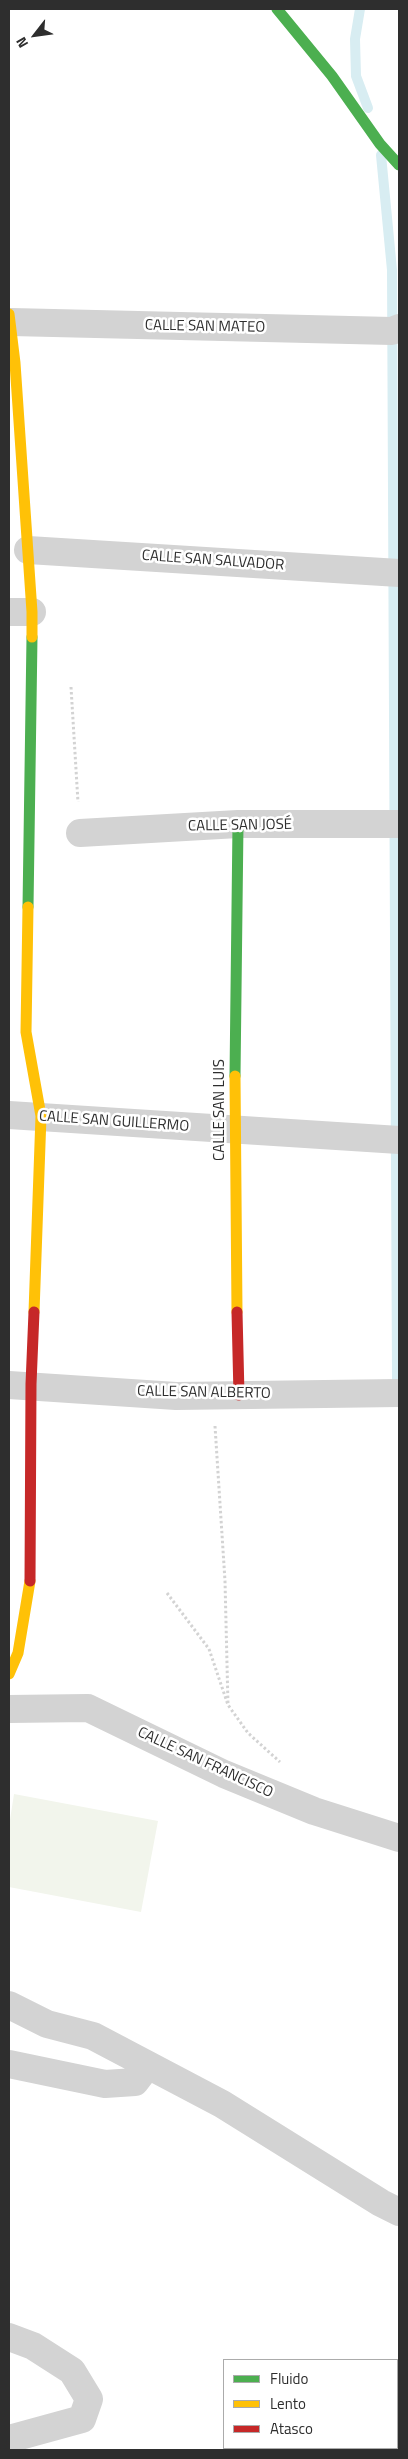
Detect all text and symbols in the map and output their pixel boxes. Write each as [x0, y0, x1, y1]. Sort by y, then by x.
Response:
north arrow [10, 10, 60, 60]
text: N [10, 33, 33, 52]
street label: CALLE SAN MATEO [145, 317, 265, 337]
street label: CALLE SAN SALVADOR [141, 547, 285, 575]
street label: CALLE SAN JOSÉ [188, 816, 292, 836]
street label: CALLE SAN LUIS [211, 1059, 229, 1161]
street label: CALLE SAN GUILLERMO [38, 1108, 190, 1136]
street label: CALLE SAN ALBERTO [137, 1383, 271, 1403]
street label: CALLE SAN FRANCISCO [134, 1724, 276, 1802]
legend [223, 2359, 398, 2449]
text: Fluido [270, 2367, 308, 2390]
text: Lento [270, 2392, 306, 2415]
text: Atasco [270, 2417, 313, 2440]

